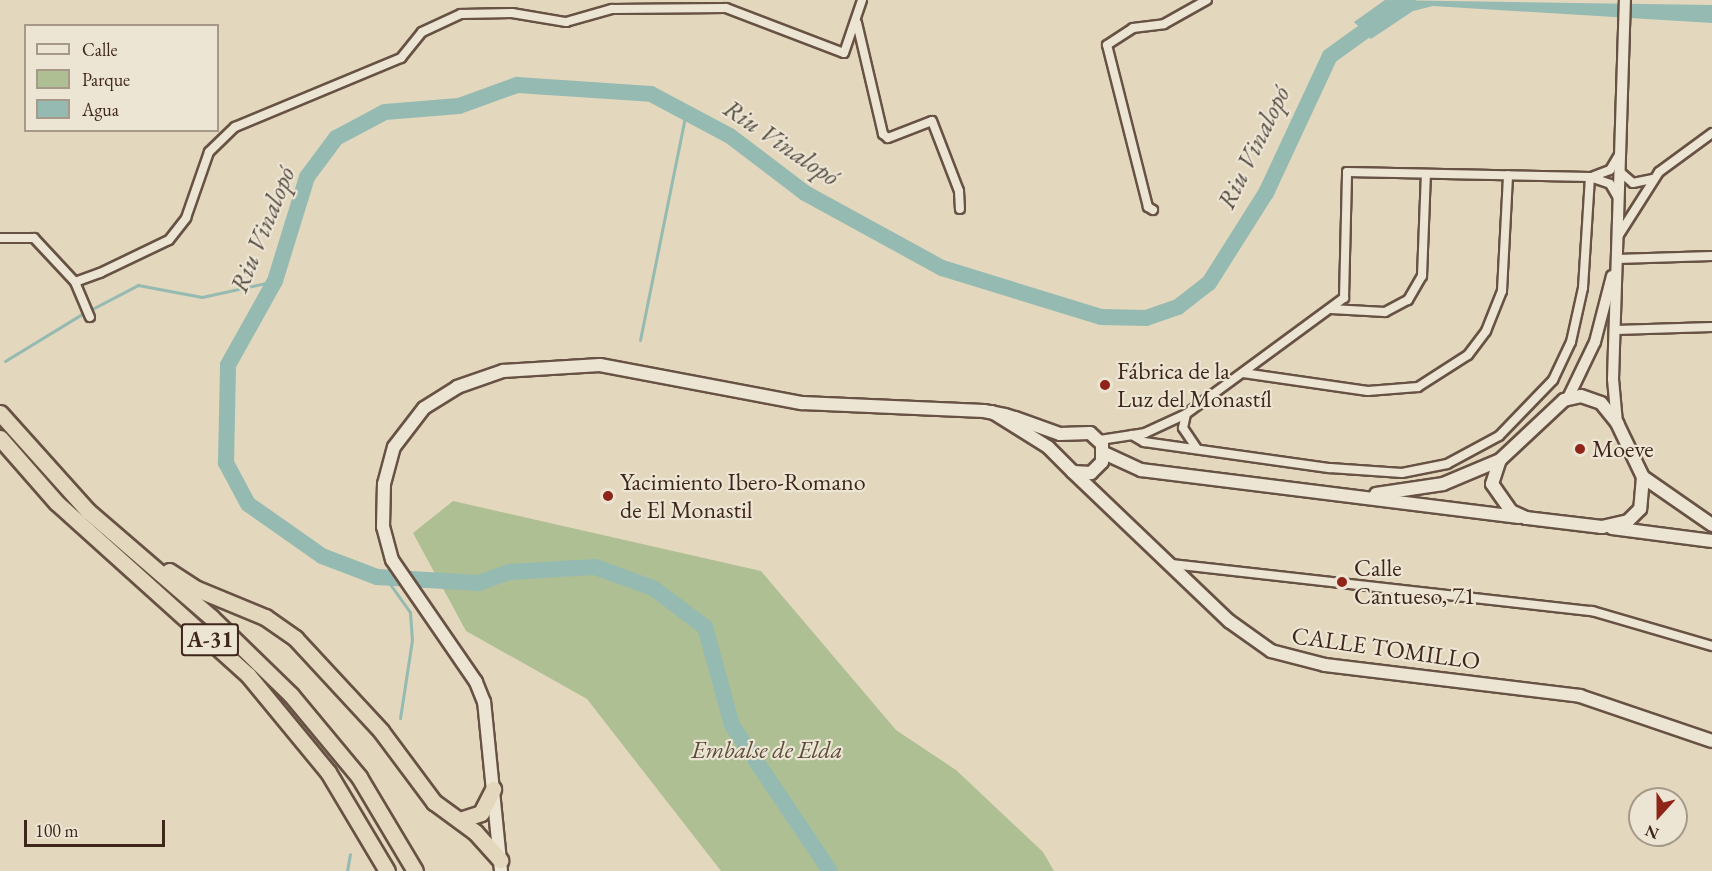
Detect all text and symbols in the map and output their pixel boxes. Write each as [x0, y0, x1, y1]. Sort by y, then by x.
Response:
legend [24, 24, 219, 132]
text: Calle [82, 38, 118, 61]
text: Parque [82, 68, 130, 91]
water label: Riu Vinalopó [1211, 81, 1297, 215]
water label: Riu Vinalopó [717, 93, 845, 193]
text: Agua [82, 98, 119, 121]
water label: Riu Vinalopó [224, 163, 302, 297]
place label: Fábrica de la Luz del Monastíl [1117, 357, 1272, 413]
marker: Fábrica de la Luz del Monastíl [1098, 378, 1112, 392]
place label: Moeve [1592, 435, 1654, 463]
marker: Moeve [1573, 442, 1587, 456]
place label: Yacimiento Ibero-Romano de El Monastil [620, 468, 866, 524]
marker: Yacimiento Ibero-Romano de El Monastil [601, 489, 615, 503]
place label: Calle Cantueso, 71 [1354, 554, 1475, 610]
marker: Calle Cantueso, 71 [1335, 575, 1349, 589]
road number: A-31 [180, 621, 240, 659]
street label: CALLE TOMILLO [1290, 621, 1482, 675]
park label: Embalse de Elda [691, 736, 843, 764]
north arrow [1628, 787, 1688, 847]
scale bar [27, 808, 168, 846]
text: 100 m [35, 819, 79, 842]
text: N [1642, 820, 1662, 845]

